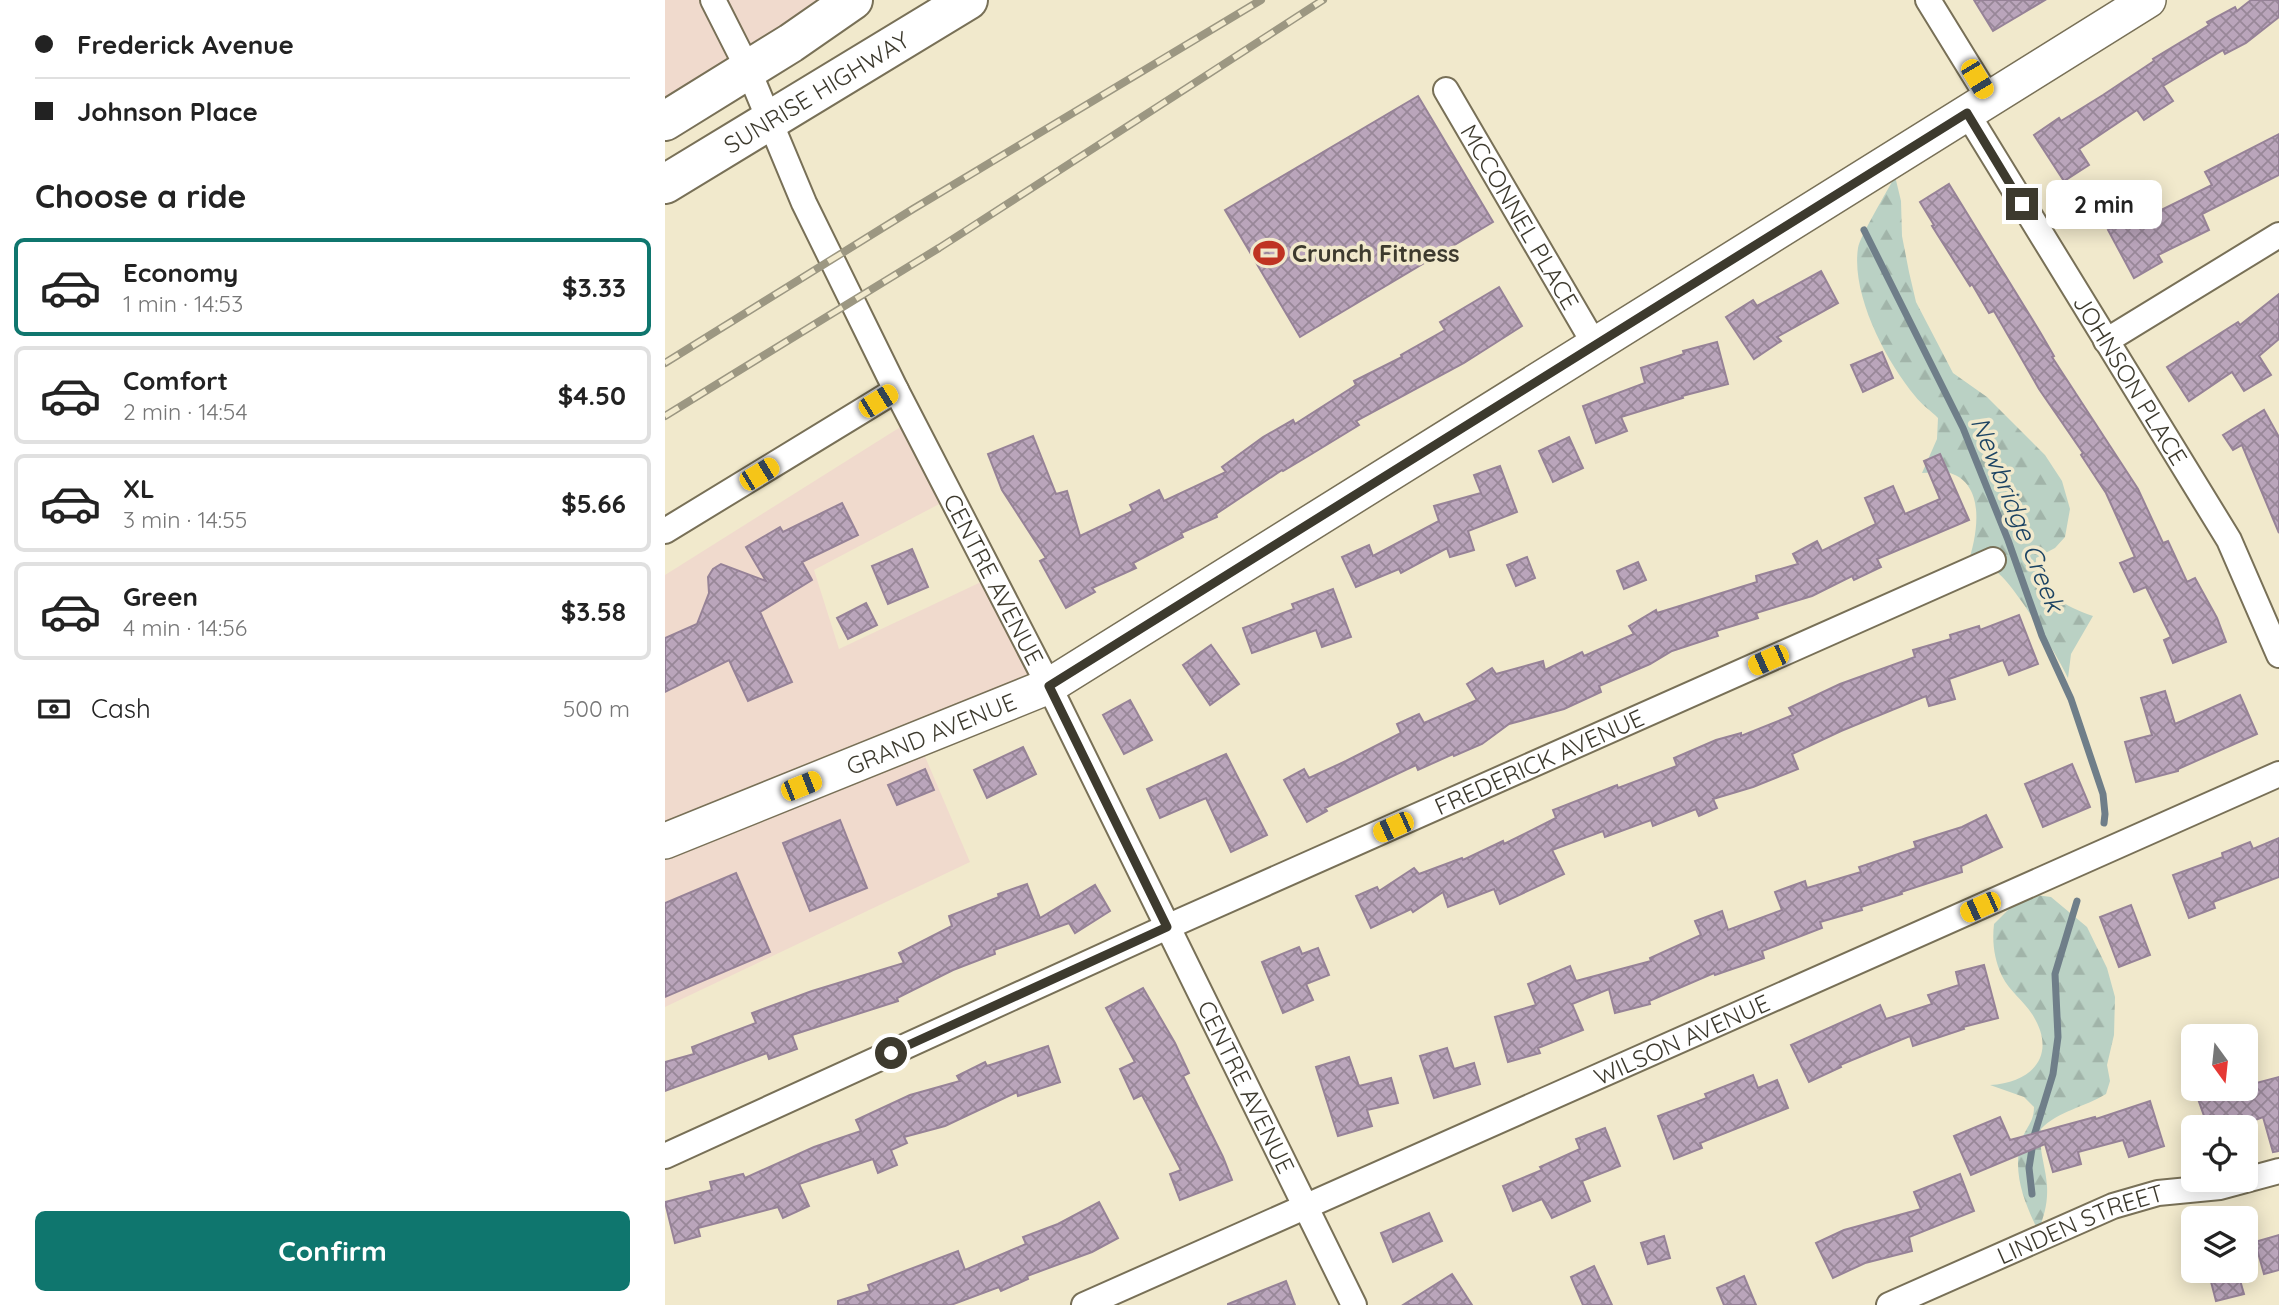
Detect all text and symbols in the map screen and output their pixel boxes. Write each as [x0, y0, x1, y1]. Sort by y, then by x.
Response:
street label: SUNRISE HIGHWAY [718, 24, 915, 160]
text: Frederick Avenue [77, 28, 294, 61]
car [1958, 56, 1997, 102]
text: Johnson Place [77, 95, 258, 128]
street label: MCCONNEL PLACE [1454, 119, 1586, 315]
text: Choose a ride [35, 176, 247, 216]
callout: 2 min [2047, 180, 2162, 228]
route end [2006, 188, 2038, 220]
text: 2 min [2074, 190, 2134, 219]
sports icon: Crunch Fitness [1252, 236, 1286, 270]
place label: Crunch Fitness [1292, 238, 1460, 268]
icon: car [39, 256, 102, 319]
text: Economy [123, 256, 238, 289]
text: $3.33 [562, 271, 626, 304]
text: 1 min · 14:53 [123, 289, 243, 318]
street label: JOHNSON PLACE [2067, 289, 2194, 471]
icon: car [39, 364, 102, 427]
text: Comfort [123, 364, 228, 397]
text: $4.50 [558, 379, 626, 412]
car [855, 381, 902, 421]
text: 2 min · 14:54 [123, 397, 248, 426]
water label: Newbridge Creek [1964, 412, 2073, 618]
car [736, 454, 783, 494]
icon: car [39, 472, 102, 535]
text: XL [123, 472, 155, 505]
text: $5.66 [561, 487, 626, 520]
street label: CENTRE AVENUE [937, 488, 1050, 670]
text: 3 min · 14:55 [123, 505, 247, 534]
icon: car [39, 580, 102, 643]
text: Green [123, 580, 198, 613]
text: $3.58 [561, 595, 626, 628]
text: 4 min · 14:56 [123, 613, 247, 642]
car [1745, 642, 1792, 678]
street label: GRAND AVENUE [842, 686, 1021, 781]
icon: cash [35, 690, 73, 728]
text: Cash [91, 692, 151, 725]
text: 500 m [563, 694, 630, 723]
street label: FREDERICK AVENUE [1430, 702, 1648, 821]
car [778, 768, 825, 804]
car [1370, 809, 1417, 845]
car [1957, 889, 2004, 925]
street label: WILSON AVENUE [1589, 987, 1774, 1092]
street label: CENTRE AVENUE [1191, 995, 1302, 1178]
north arrow [2181, 1024, 2257, 1101]
map controls [2181, 1024, 2258, 1283]
route start [875, 1037, 907, 1069]
button: locate [2181, 1115, 2258, 1192]
street label: LINDEN STREET [1992, 1177, 2167, 1270]
button: layers [2181, 1206, 2258, 1283]
button: Confirm [35, 1211, 630, 1291]

